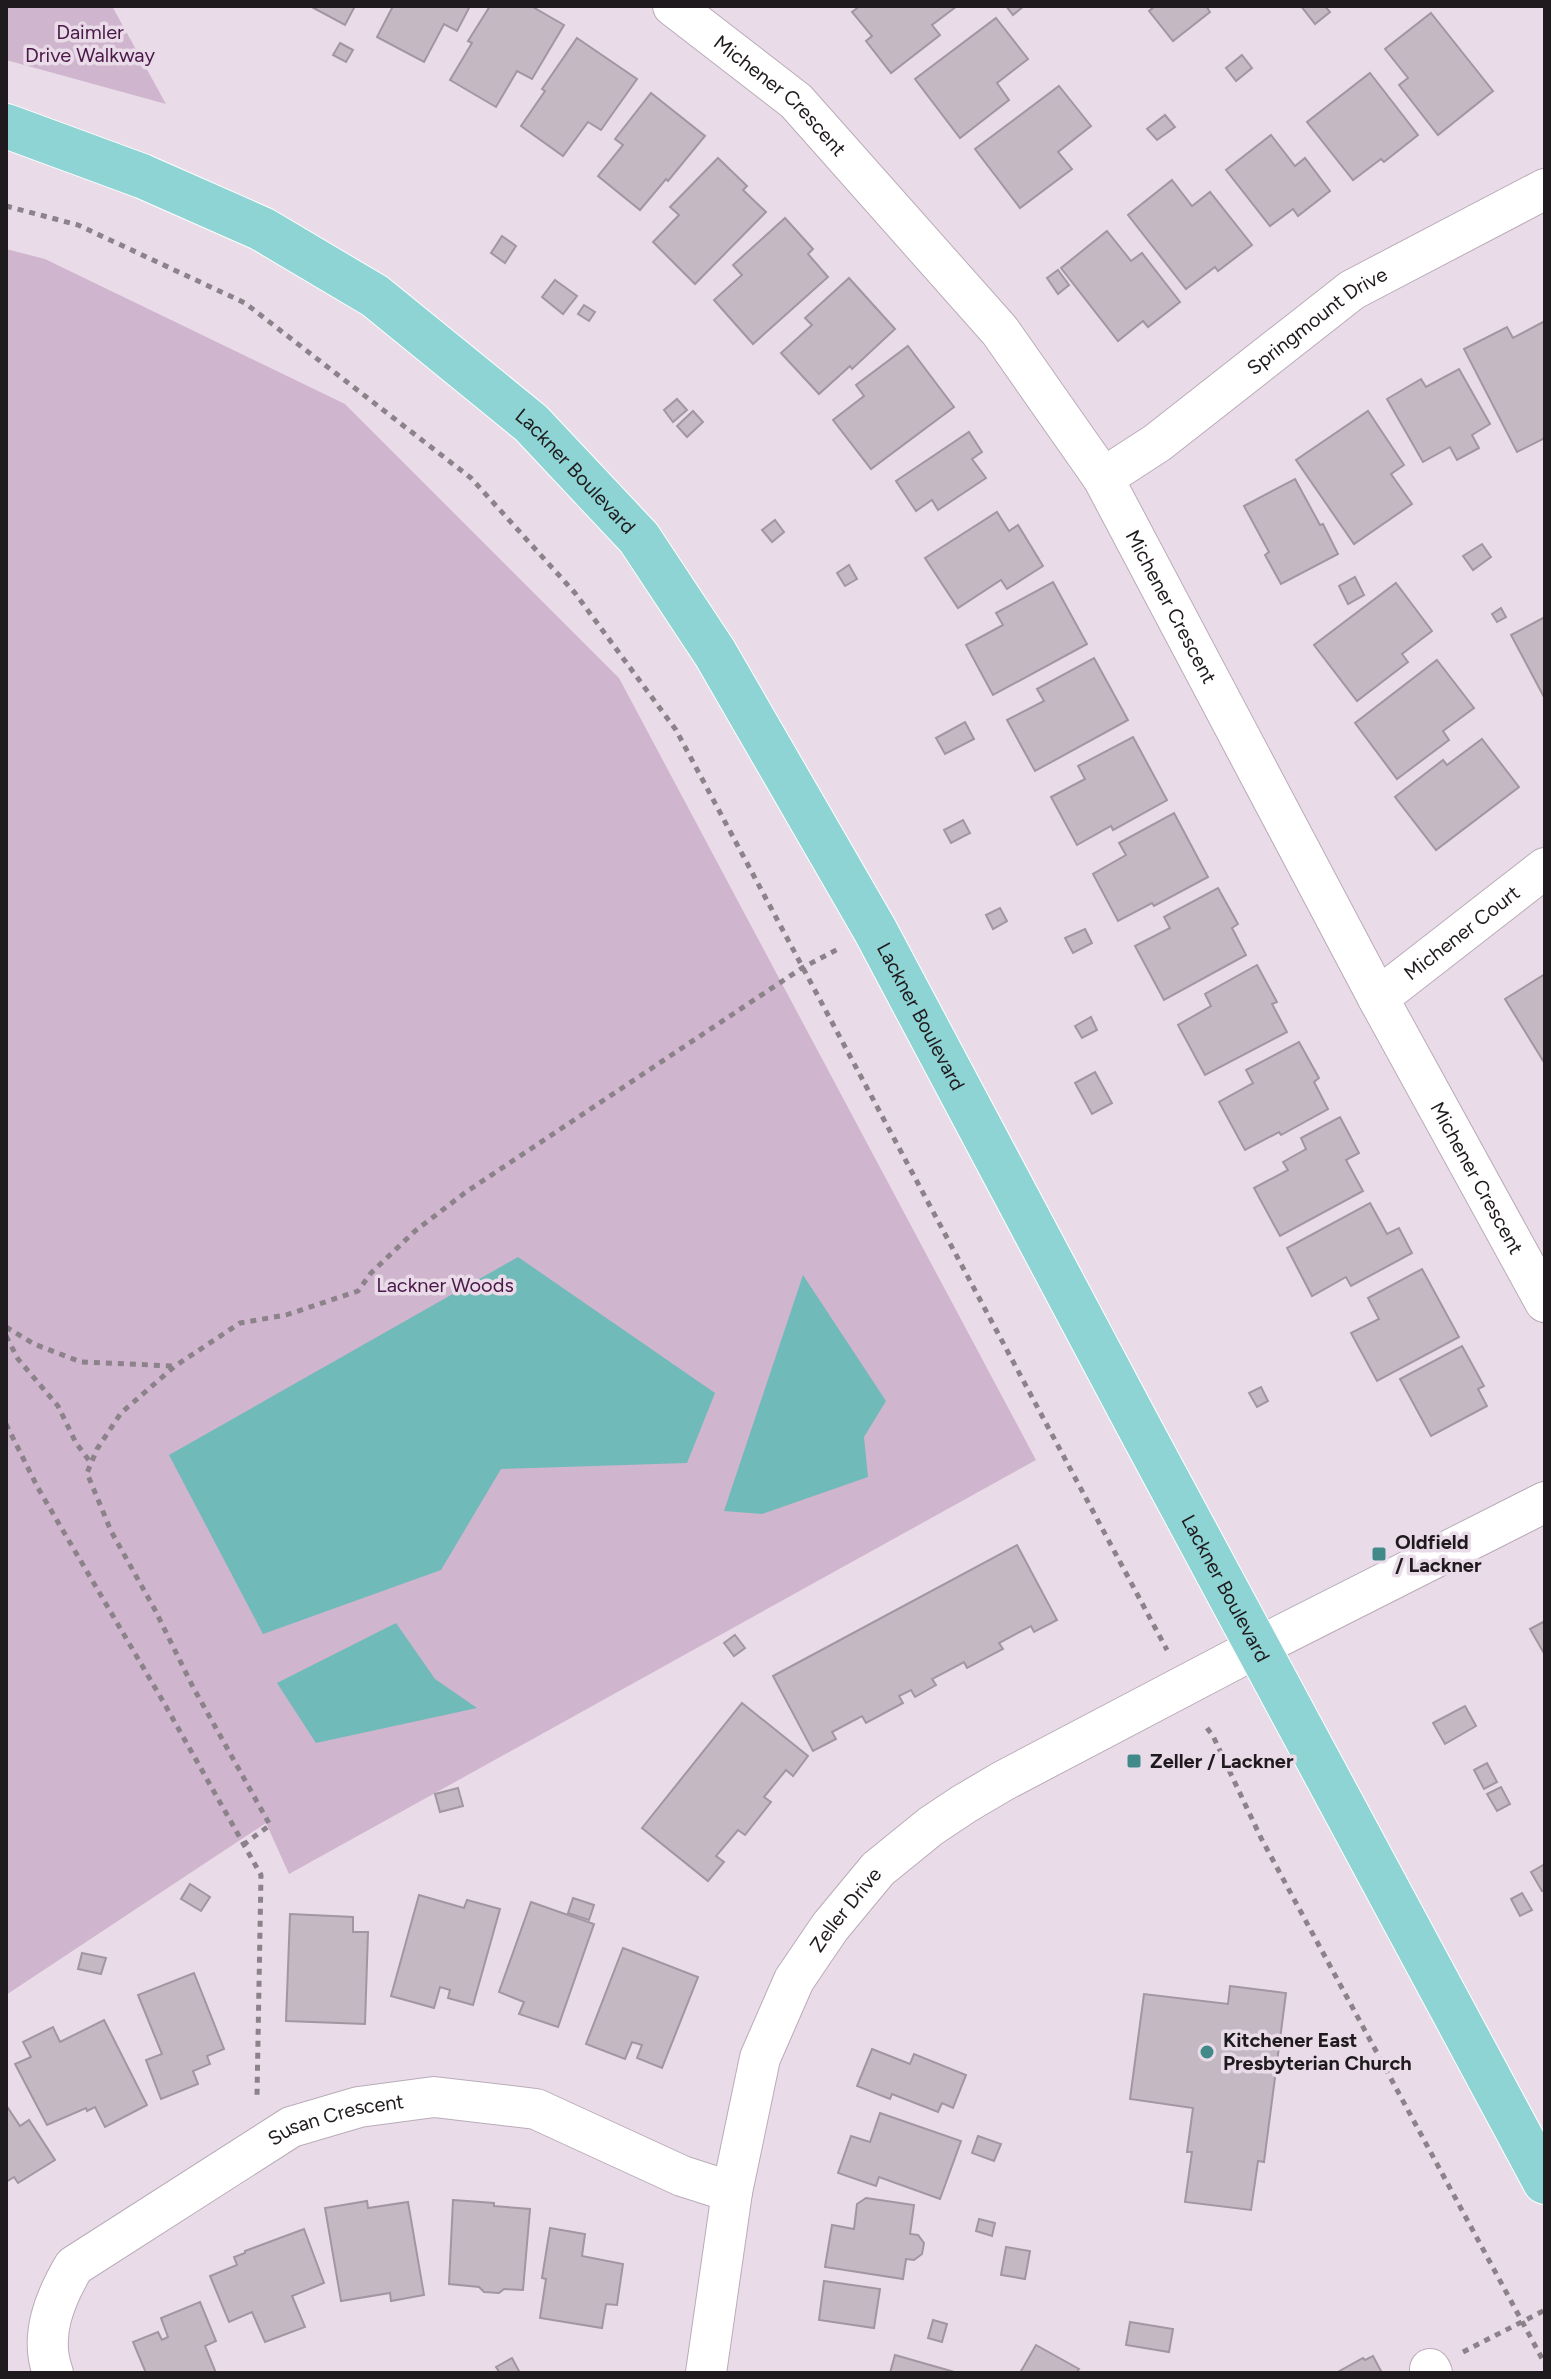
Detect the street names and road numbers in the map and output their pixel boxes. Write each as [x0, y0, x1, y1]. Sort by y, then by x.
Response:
street label: Michener Crescent [709, 30, 851, 161]
street label: Springmount Drive [1242, 262, 1391, 380]
street label: Lackner Boulevard [511, 403, 641, 539]
street label: Michener Crescent [1121, 526, 1221, 688]
street label: Michener Court [1399, 880, 1524, 985]
street label: Lackner Boulevard [872, 938, 970, 1094]
street label: Michener Crescent [1425, 1098, 1528, 1258]
street label: Lackner Boulevard [1176, 1510, 1275, 1666]
street label: Zeller Drive [805, 1862, 886, 1957]
street label: Susan Crescent [263, 2089, 405, 2151]

